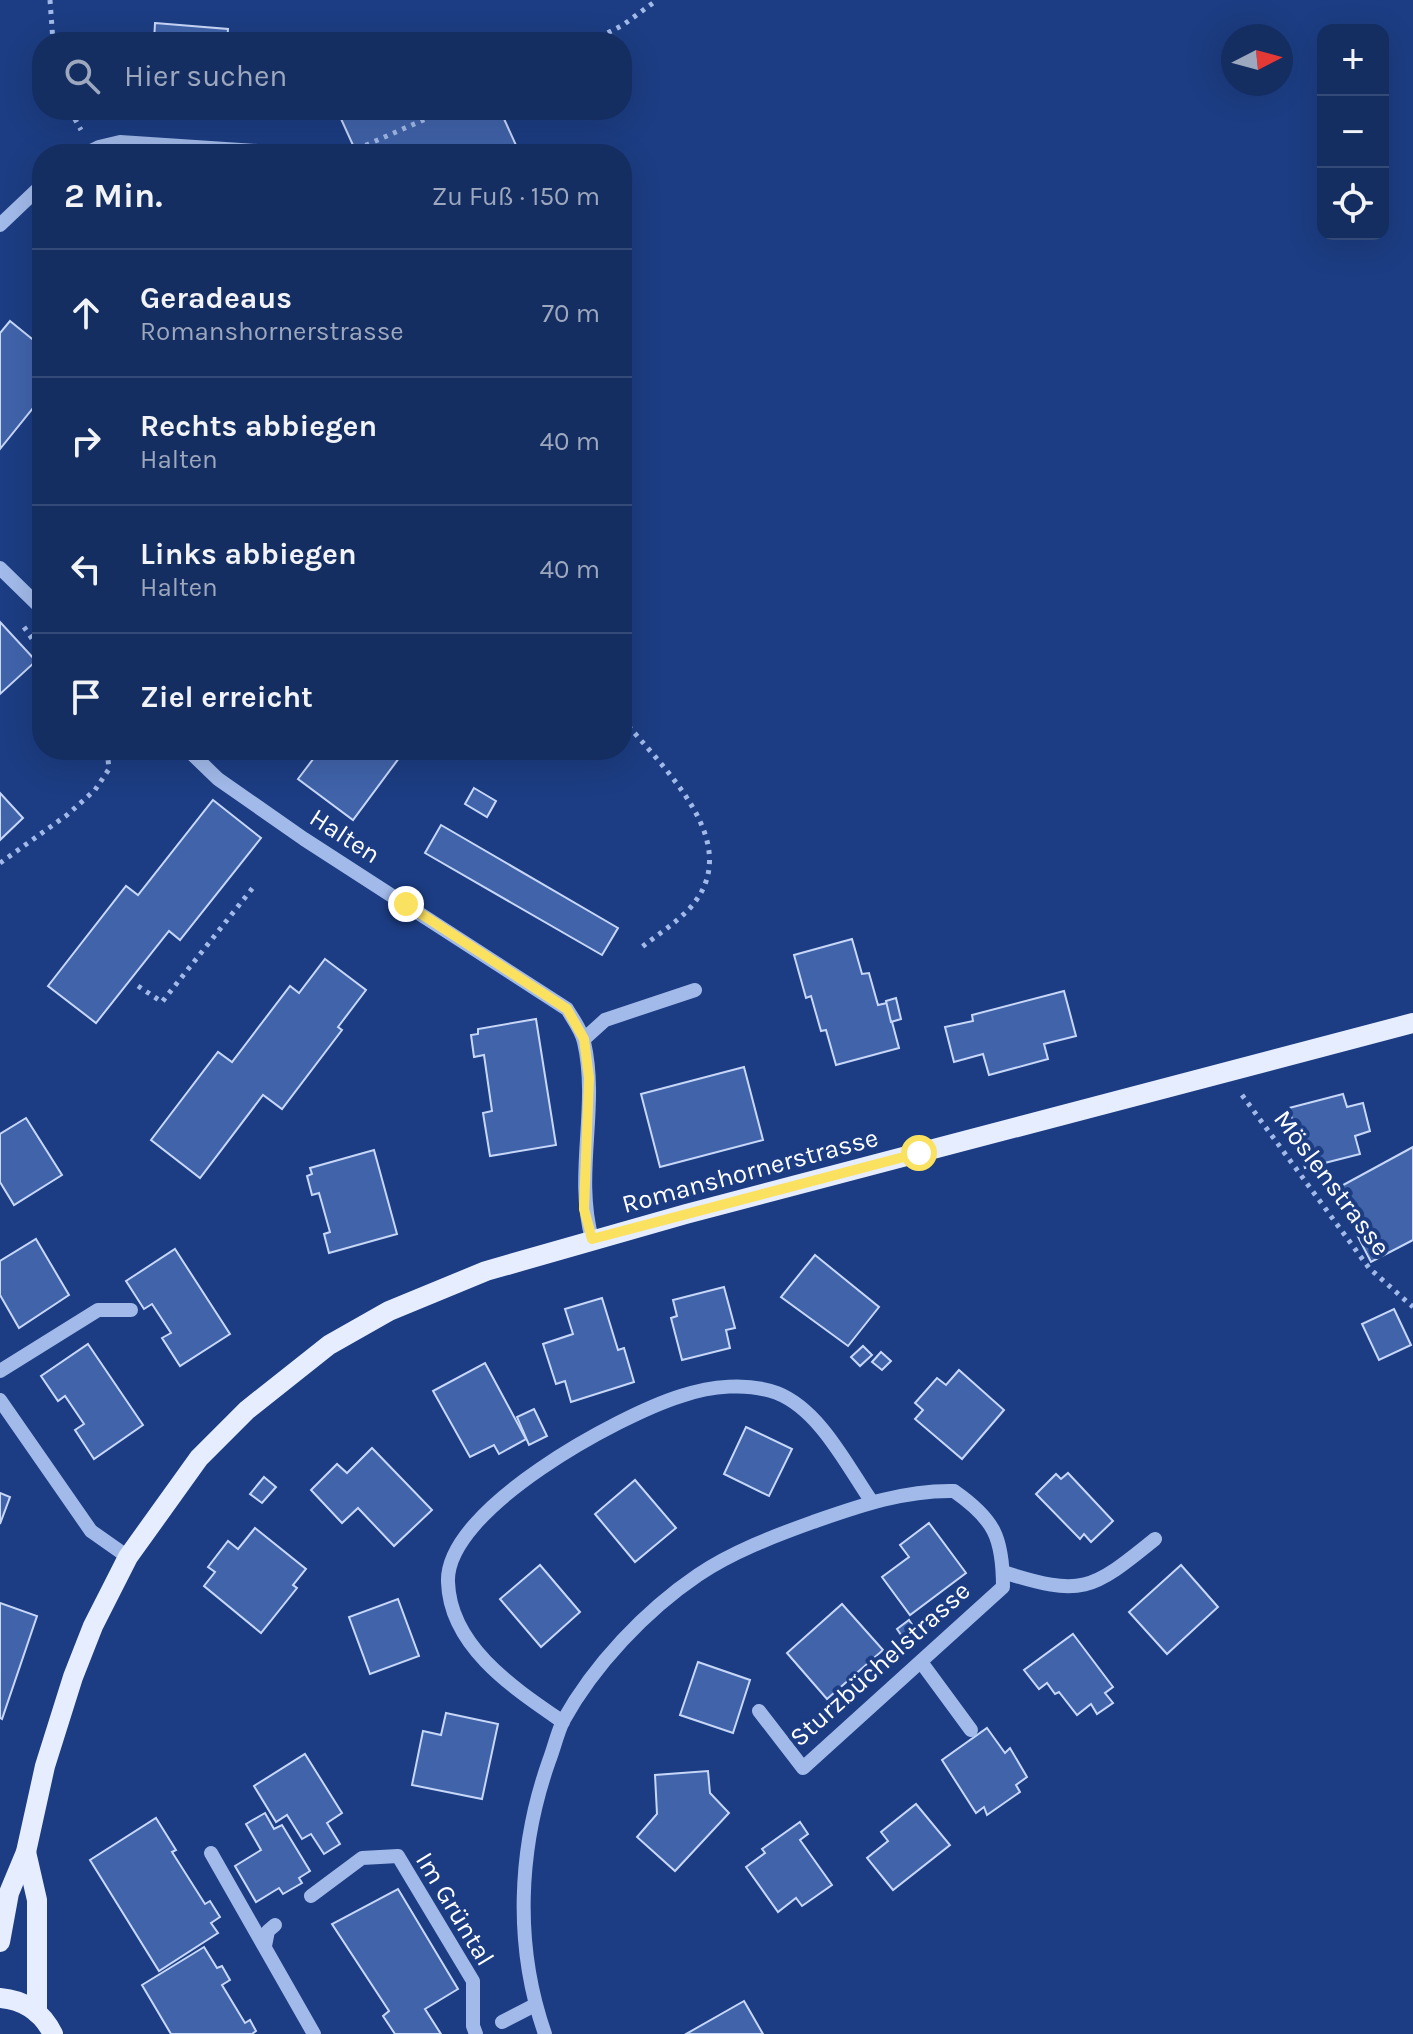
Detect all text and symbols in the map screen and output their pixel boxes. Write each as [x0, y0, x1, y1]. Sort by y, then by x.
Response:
north arrow [1221, 24, 1293, 96]
map controls [1317, 24, 1389, 240]
button: + [1317, 24, 1389, 96]
search box [32, 32, 632, 120]
icon: search [60, 54, 104, 98]
text: Hier suchen [124, 58, 287, 94]
button: − [1317, 96, 1389, 168]
button: locate [1317, 168, 1389, 240]
text: 2 Min. [64, 176, 163, 216]
text: Zu Fuß · 150 m [432, 181, 600, 212]
text: Geradeaus [140, 280, 292, 316]
icon: ahead [64, 291, 108, 335]
text: 70 m [542, 298, 600, 329]
text: Romanshornerstrasse [140, 316, 404, 347]
text: Rechts abbiegen [140, 408, 377, 444]
icon: right [64, 419, 108, 463]
text: 40 m [540, 426, 600, 457]
text: Halten [140, 444, 218, 475]
text: Links abbiegen [140, 536, 357, 572]
icon: left [64, 547, 108, 591]
text: 40 m [540, 554, 600, 585]
text: Halten [140, 572, 218, 603]
icon: arrive [64, 675, 108, 719]
text: Ziel erreicht [140, 679, 313, 715]
street label: Halten [304, 802, 386, 870]
route end [388, 886, 424, 922]
street label: Möslenstrasse [1267, 1104, 1397, 1262]
street label: Romanshornerstrasse [619, 1122, 881, 1220]
route start [901, 1135, 937, 1171]
street label: Sturzbüchelstrasse [784, 1575, 976, 1753]
street label: Im Grüntal [409, 1847, 501, 1971]

